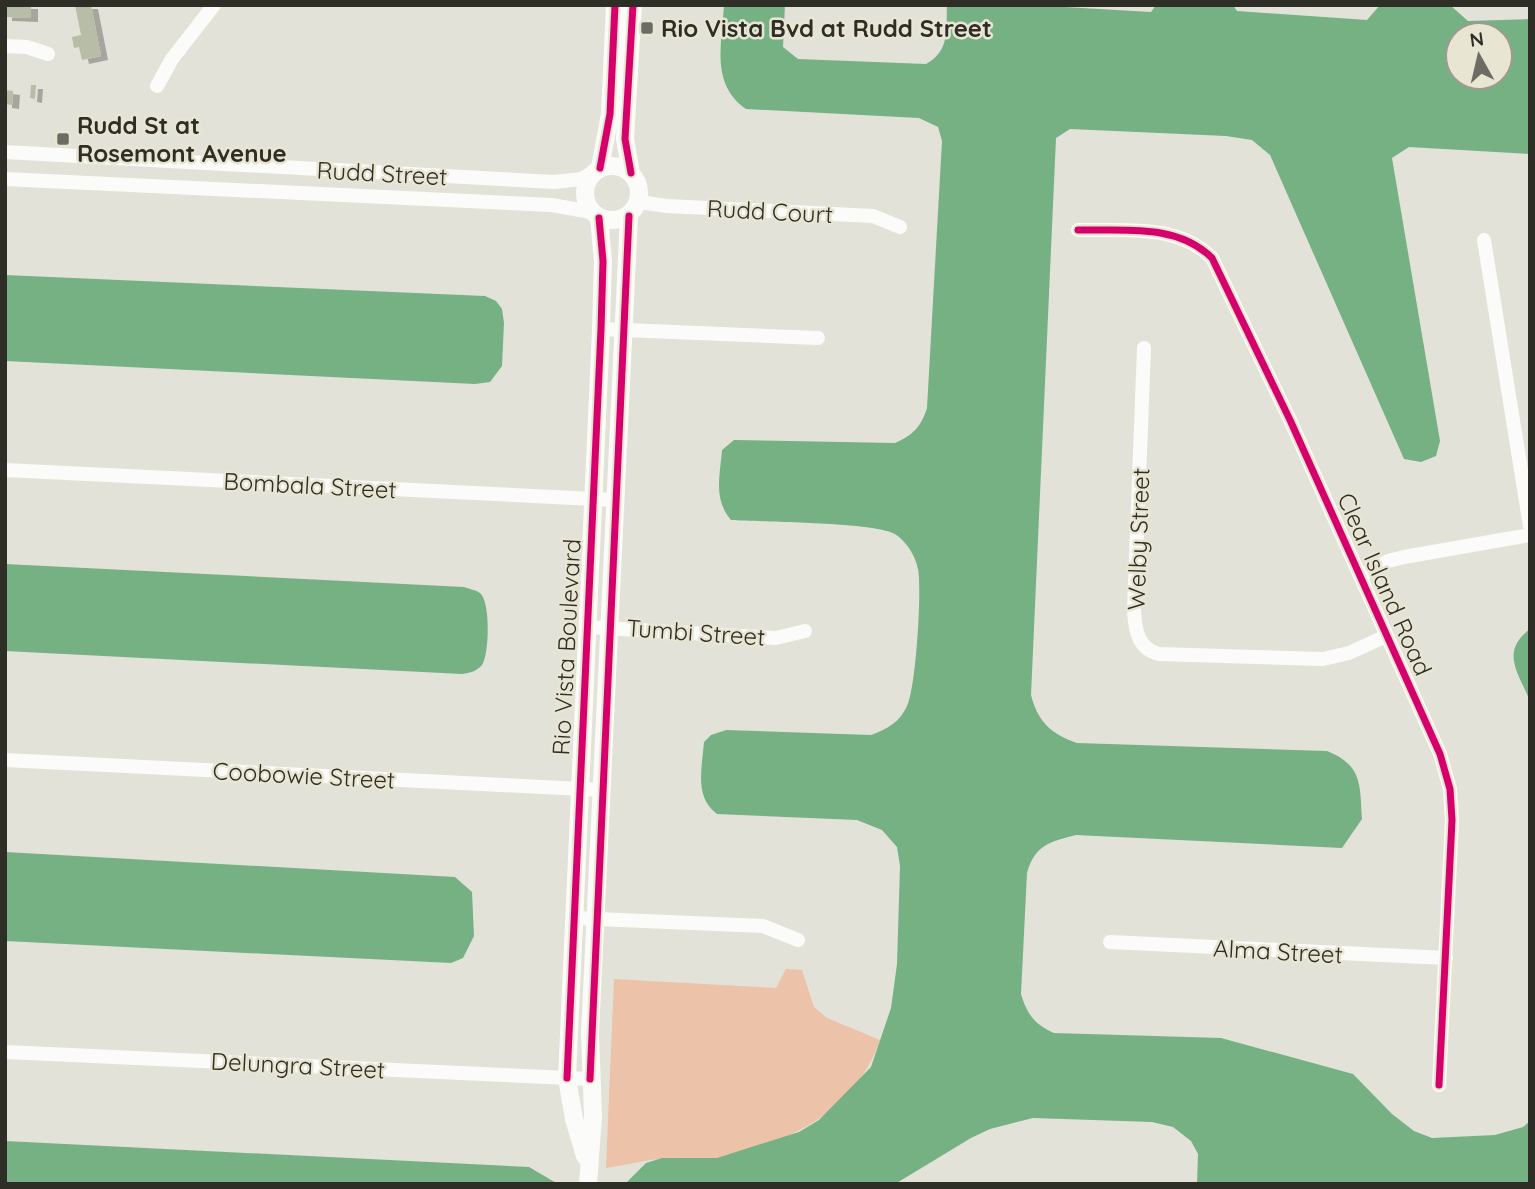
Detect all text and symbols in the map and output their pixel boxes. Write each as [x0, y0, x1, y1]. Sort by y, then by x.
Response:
place label: Rio Vista Bvd at Rudd Street [661, 13, 992, 43]
marker: Rio Vista Bvd at Rudd Street [639, 20, 655, 36]
north arrow [1444, 21, 1514, 91]
text: N [1468, 26, 1485, 52]
place label: Rudd St at Rosemont Avenue [77, 110, 287, 168]
marker: Rudd St at Rosemont Avenue [55, 131, 71, 147]
street label: Rudd Street [316, 155, 448, 191]
street label: Rudd Court [706, 193, 834, 229]
street label: Bombala Street [223, 465, 397, 505]
street label: Welby Street [1121, 467, 1155, 611]
street label: Clear Island Road [1331, 488, 1439, 680]
street label: Rio Vista Boulevard [545, 538, 587, 756]
street label: Tumbi Street [626, 612, 766, 652]
street label: Coobowie Street [212, 755, 396, 795]
street label: Alma Street [1212, 933, 1344, 969]
street label: Delungra Street [210, 1045, 386, 1085]

